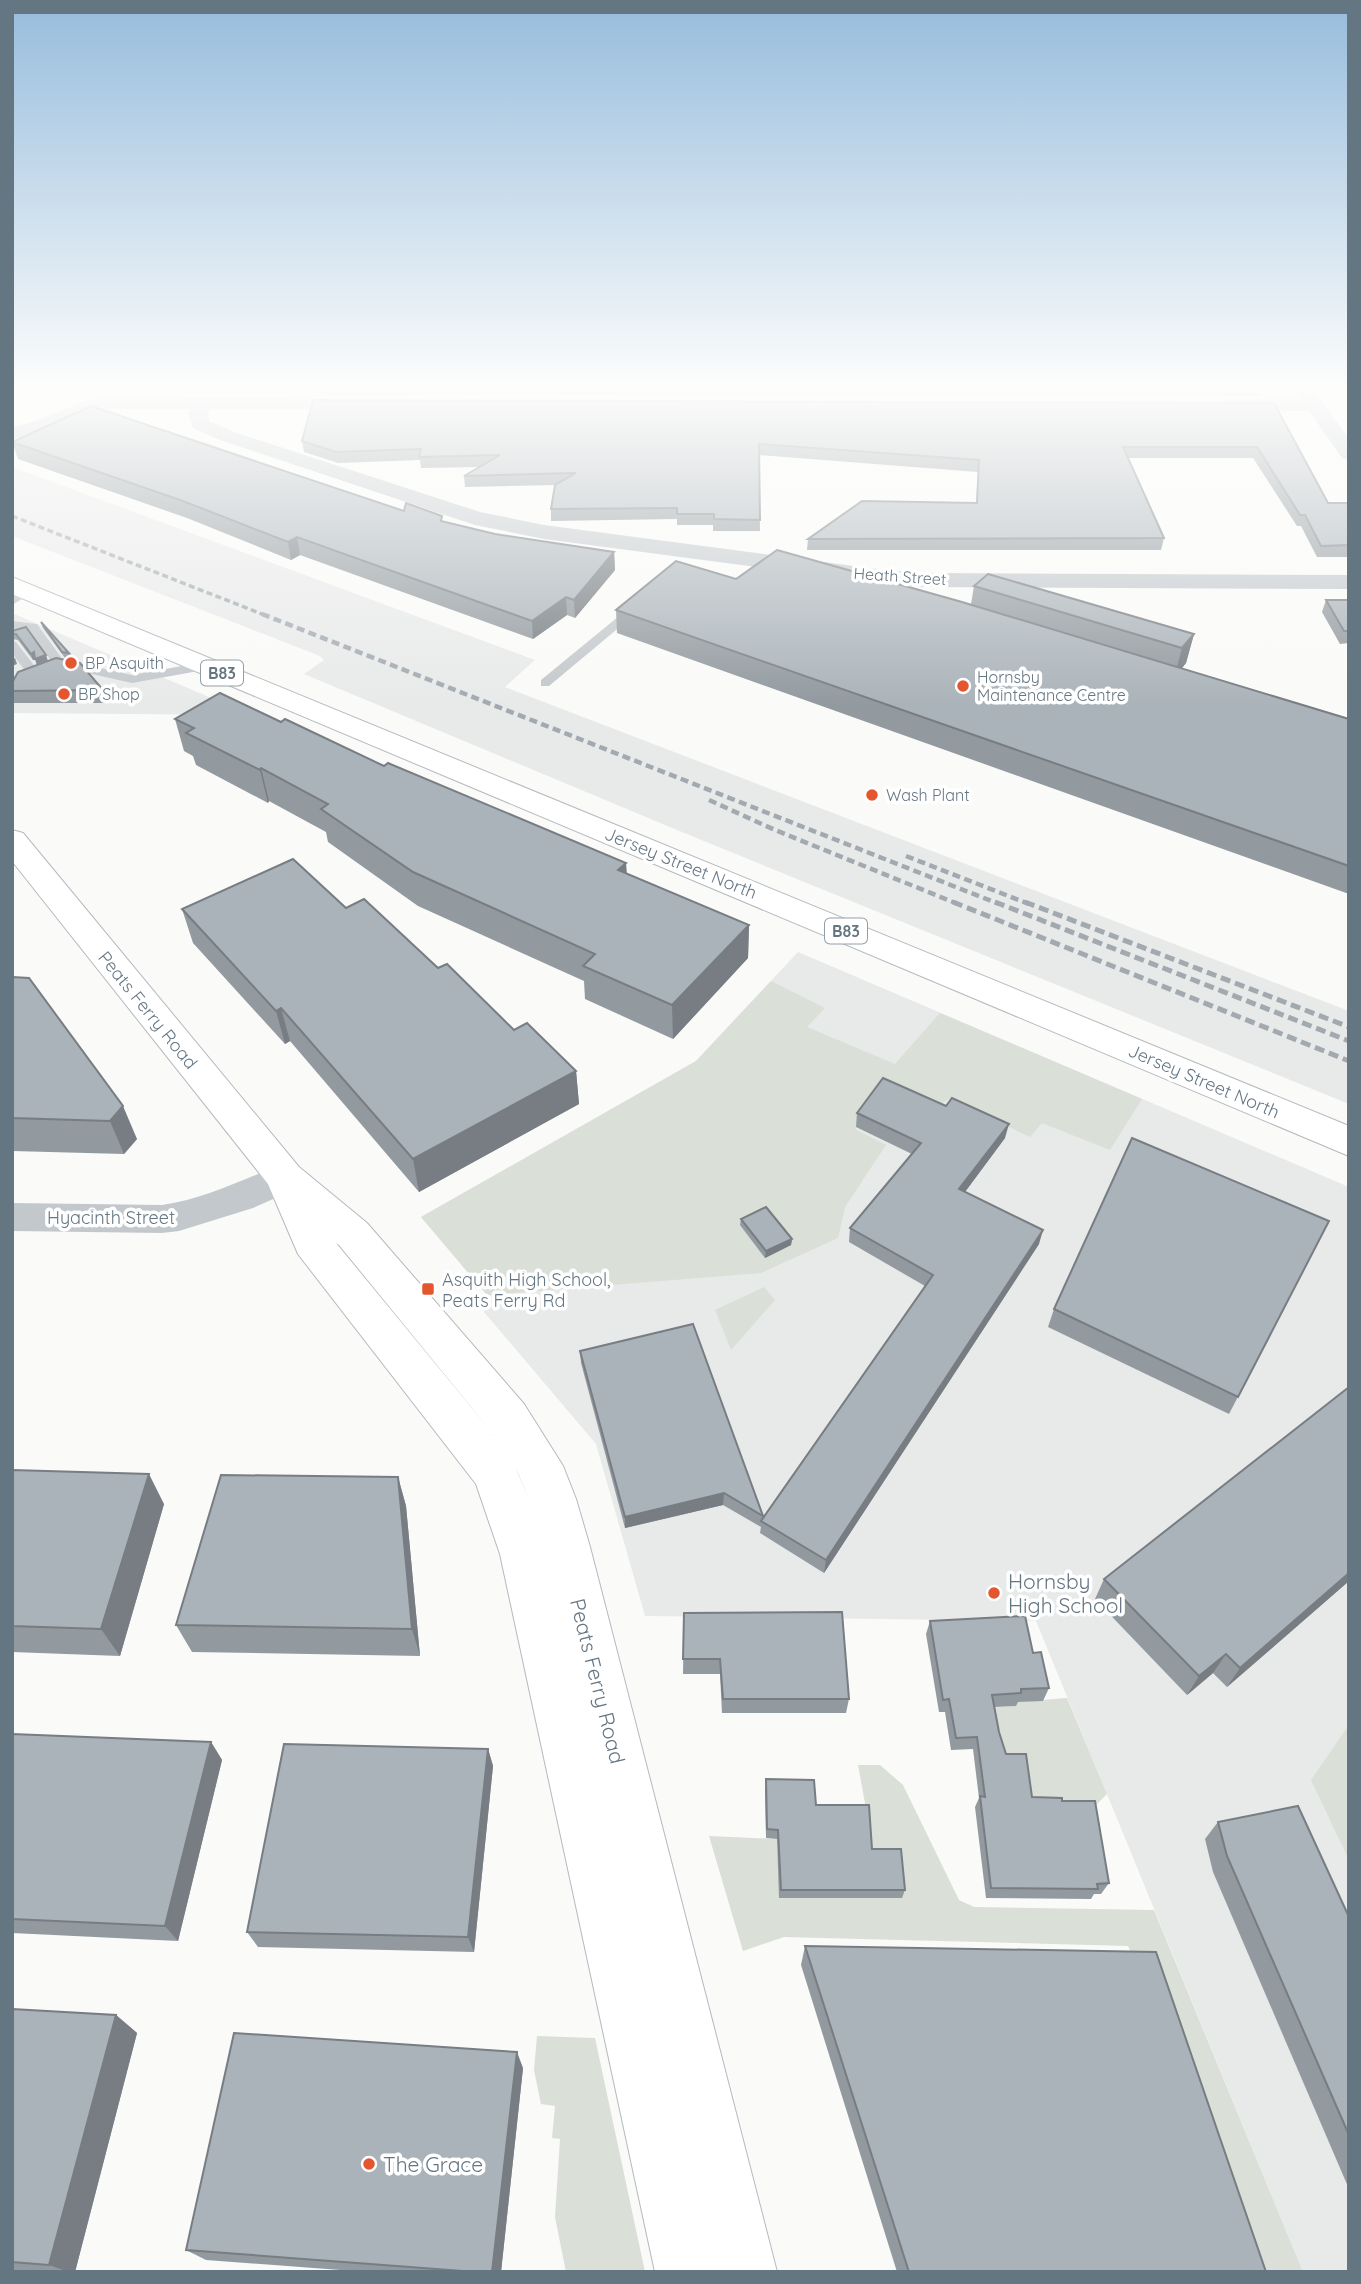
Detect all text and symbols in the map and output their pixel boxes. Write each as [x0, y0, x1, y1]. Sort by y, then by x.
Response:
street label: Heath Street [853, 563, 947, 589]
place label: BP Asquith [85, 653, 164, 673]
marker: BP Asquith [63, 655, 79, 671]
road number: B83 [201, 660, 243, 686]
place label: Hornsby Maintenance Centre [977, 667, 1126, 705]
marker: Hornsby Maintenance Centre [955, 678, 971, 694]
place label: BP Shop [78, 684, 140, 704]
marker: BP Shop [56, 686, 72, 702]
place label: Wash Plant [886, 785, 970, 805]
marker: Wash Plant [864, 787, 880, 803]
street label: Jersey Street North [601, 822, 761, 904]
road number: B83 [825, 918, 867, 944]
street label: Peats Ferry Road [93, 946, 203, 1074]
street label: Jersey Street North [1125, 1039, 1283, 1123]
street label: Hyacinth Street [47, 1206, 175, 1229]
place label: Asquith High School, Peats Ferry Rd [442, 1268, 611, 1312]
marker: Asquith High School, Peats Ferry Rd [420, 1281, 436, 1297]
place label: Hornsby High School [1008, 1568, 1123, 1618]
marker: Hornsby High School [986, 1585, 1002, 1601]
street label: Peats Ferry Road [565, 1596, 631, 1766]
place label: The Grace [383, 2151, 483, 2177]
marker: The Grace [361, 2156, 377, 2172]

